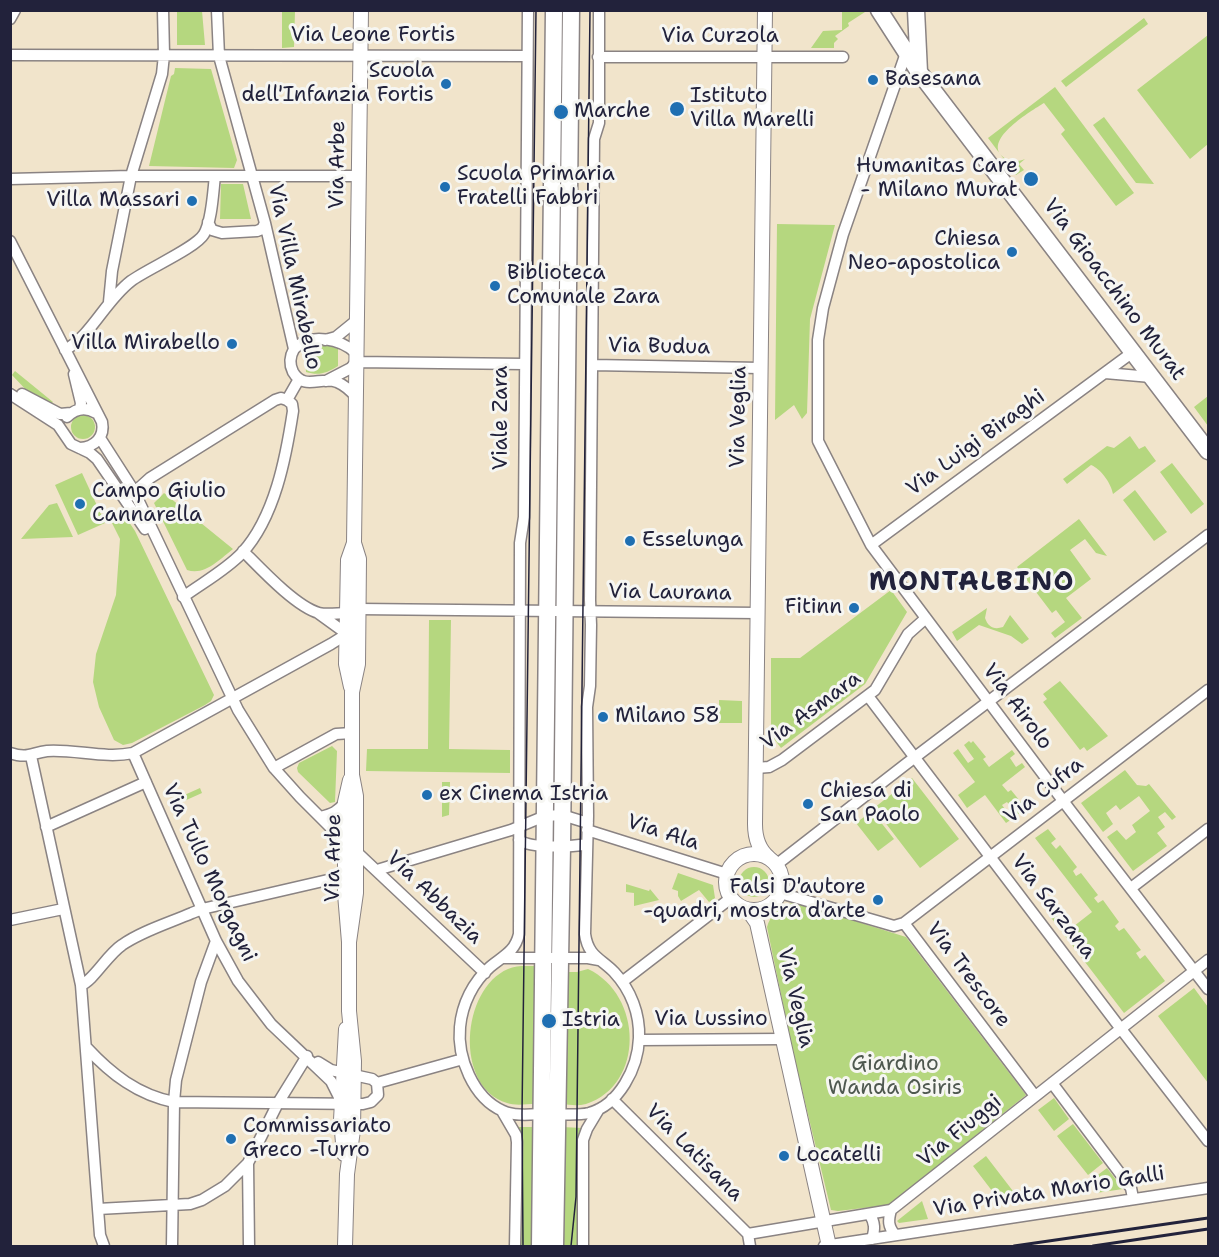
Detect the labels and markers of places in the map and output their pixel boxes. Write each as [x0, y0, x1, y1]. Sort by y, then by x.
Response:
place label: Scuola dell'Infanzia Fortis [241, 59, 434, 109]
place label: Basesana [885, 67, 981, 93]
marker: Basesana [866, 73, 880, 87]
marker: Scuola dell'Infanzia Fortis [439, 77, 453, 91]
place label: Istituto Villa Marelli [690, 84, 814, 134]
place label: Marche [574, 99, 651, 125]
marker: Istituto Villa Marelli [668, 100, 686, 118]
marker: Marche [552, 103, 570, 121]
place label: Humanitas Care - Milano Murat [856, 154, 1018, 204]
place label: Scuola Primaria Fratelli Fabbri [457, 162, 615, 212]
marker: Humanitas Care - Milano Murat [1022, 170, 1040, 188]
marker: Scuola Primaria Fratelli Fabbri [438, 180, 452, 194]
place label: Villa Massari [46, 188, 180, 214]
marker: Villa Massari [185, 194, 199, 208]
place label: Chiesa Neo-apostolica [848, 227, 1000, 277]
marker: Chiesa Neo-apostolica [1005, 245, 1019, 259]
place label: Biblioteca Comunale Zara [507, 261, 660, 311]
marker: Biblioteca Comunale Zara [488, 279, 502, 293]
place label: Villa Mirabello [71, 331, 220, 357]
marker: Villa Mirabello [225, 337, 239, 351]
place label: Campo Giulio Cannarella [92, 479, 226, 529]
marker: Campo Giulio Cannarella [73, 497, 87, 511]
place label: Esselunga [642, 528, 743, 554]
marker: Esselunga [623, 534, 637, 548]
place label: Fitinn [785, 595, 842, 621]
marker: Fitinn [847, 601, 861, 615]
place label: Milano 58 [615, 704, 720, 730]
marker: Milano 58 [596, 710, 610, 724]
place label: Chiesa di San Paolo [820, 779, 920, 829]
place label: ex Cinema Istria [439, 782, 608, 808]
marker: ex Cinema Istria [420, 788, 434, 802]
marker: Chiesa di San Paolo [801, 797, 815, 811]
place label: Falsi D'autore -quadri, mostra d'arte [643, 875, 866, 925]
marker: Falsi D'autore -quadri, mostra d'arte [871, 893, 885, 907]
place label: Istria [562, 1008, 620, 1034]
marker: Istria [540, 1012, 558, 1030]
place label: Commissariato Greco -Turro [243, 1114, 391, 1164]
marker: Commissariato Greco -Turro [224, 1132, 238, 1146]
place label: Locatelli [796, 1143, 881, 1169]
marker: Locatelli [777, 1149, 791, 1163]

